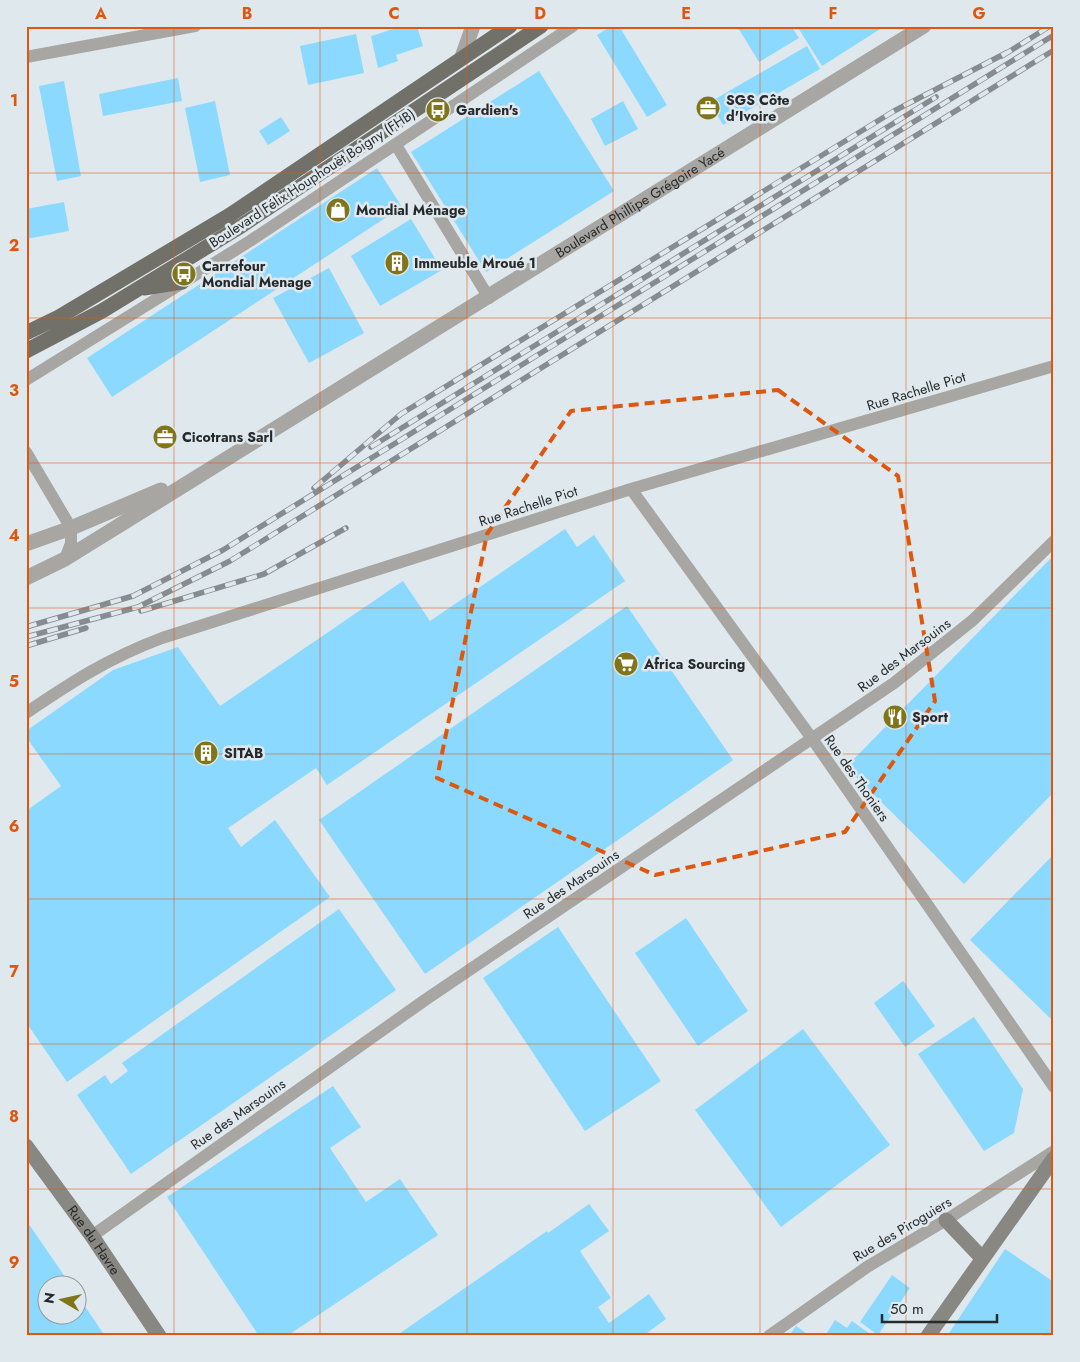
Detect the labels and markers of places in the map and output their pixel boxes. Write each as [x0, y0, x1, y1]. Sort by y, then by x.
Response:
place label: SGS Côte d'Ivoire [726, 90, 790, 126]
office icon: SGS Côte d'Ivoire [695, 95, 721, 121]
bus stop icon: Gardien's [425, 97, 451, 123]
place label: Gardien's [456, 100, 519, 120]
shop icon: Mondial Ménage [325, 197, 351, 223]
place label: Mondial Ménage [356, 200, 465, 220]
building icon: Immeuble Mroué 1 [384, 250, 410, 276]
place label: Immeuble Mroué 1 [414, 253, 536, 273]
place label: Carrefour Mondial Menage [202, 256, 311, 292]
bus stop icon: Carrefour Mondial Menage [171, 261, 197, 287]
office icon: Cicotrans Sarl [152, 424, 178, 450]
place label: Cicotrans Sarl [182, 427, 273, 447]
supermarket icon: Africa Sourcing [613, 651, 639, 677]
place label: Africa Sourcing [643, 654, 745, 674]
restaurant icon: Sport [882, 704, 908, 730]
place label: Sport [912, 707, 948, 727]
building icon: SITAB [193, 740, 219, 766]
place label: SITAB [224, 743, 263, 763]

